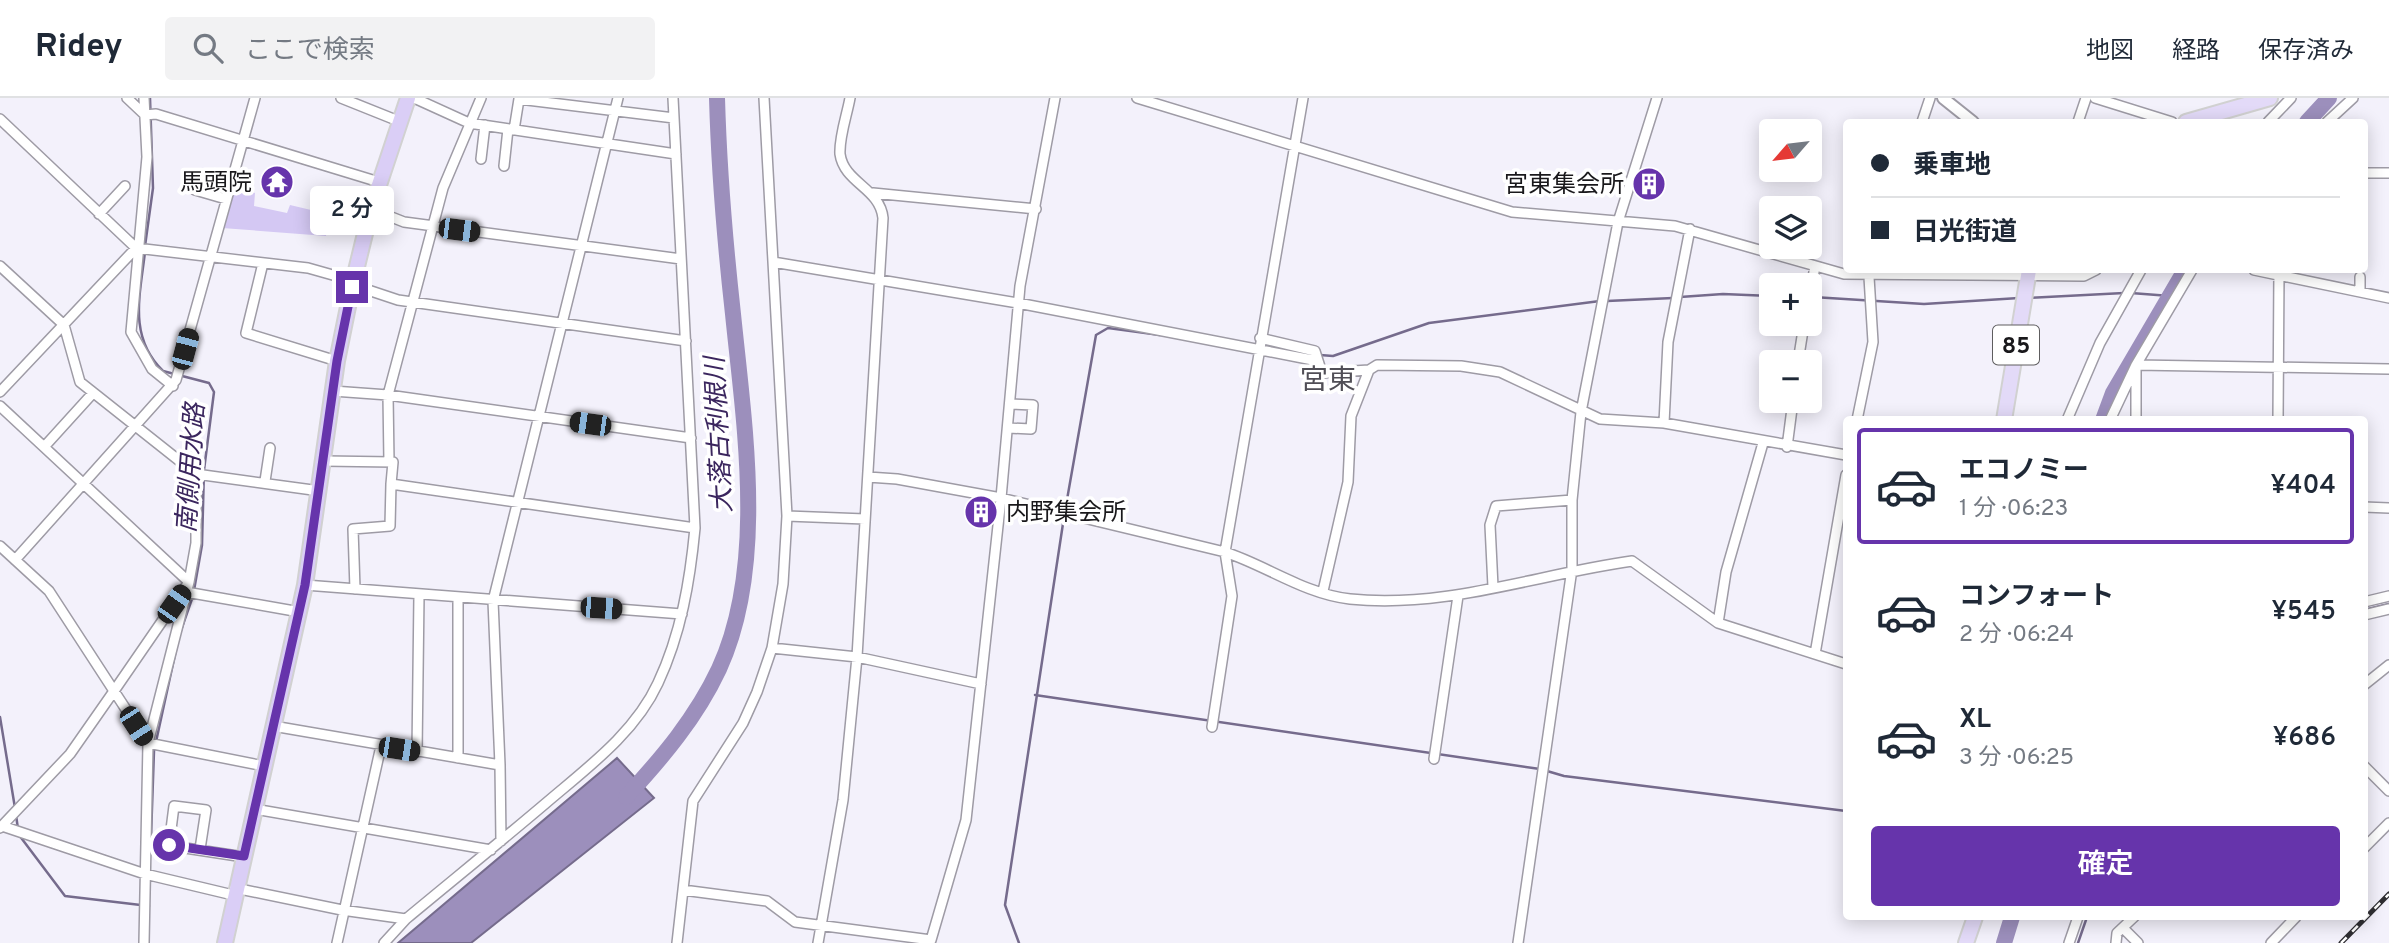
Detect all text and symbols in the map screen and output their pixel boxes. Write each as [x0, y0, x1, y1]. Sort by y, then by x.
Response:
search box [165, 17, 655, 80]
text: Ridey [35, 27, 123, 69]
icon: search [189, 29, 227, 67]
text: ここで検索 [245, 35, 375, 68]
text: 地図 [2086, 37, 2134, 67]
text: 経路 [2172, 37, 2220, 67]
text: 保存済み [2258, 37, 2354, 67]
north arrow [1759, 119, 1822, 182]
map controls [1759, 119, 1822, 413]
text: 乗車地 [1913, 150, 1991, 183]
temple icon: 馬頭院 [258, 163, 296, 201]
building icon: 宮東集会所 [1630, 165, 1668, 203]
place label: 馬頭院 [180, 169, 252, 199]
place label: 宮東集会所 [1504, 171, 1624, 201]
callout: 2 分 [310, 186, 394, 234]
text: 2 分 [331, 196, 373, 225]
button: layers [1759, 196, 1822, 259]
car [437, 217, 482, 243]
text: 日光街道 [1913, 217, 2017, 250]
route end [336, 271, 368, 303]
button: + [1759, 273, 1822, 336]
car [170, 326, 201, 372]
road number: 85 [1993, 326, 2039, 364]
button: − [1759, 350, 1822, 413]
water label: 大落古利根川 [700, 353, 741, 514]
district label: 宮東 [1300, 364, 1356, 400]
water label: 南側用水路 [171, 400, 214, 534]
car [568, 411, 613, 437]
icon: car [1875, 455, 1938, 518]
text: エコノミー [1959, 455, 2089, 488]
text: ¥404 [2271, 470, 2336, 503]
building icon: 内野集会所 [962, 493, 1000, 531]
text: 1 分 · 06:23 [1959, 495, 2068, 524]
place label: 内野集会所 [1006, 499, 1126, 529]
car [154, 581, 195, 627]
icon: car [1875, 581, 1938, 644]
text: コンフォート [1959, 581, 2114, 614]
car [580, 596, 623, 620]
text: ¥545 [2272, 596, 2336, 629]
text: 2 分 · 06:24 [1959, 621, 2074, 650]
car [116, 703, 157, 749]
text: XL [1959, 704, 1991, 737]
icon: car [1875, 707, 1938, 770]
text: ¥686 [2273, 722, 2336, 755]
car [377, 735, 422, 763]
text: 3 分 · 06:25 [1959, 744, 2074, 773]
button: 確定 [1871, 826, 2340, 906]
route start [153, 829, 185, 861]

